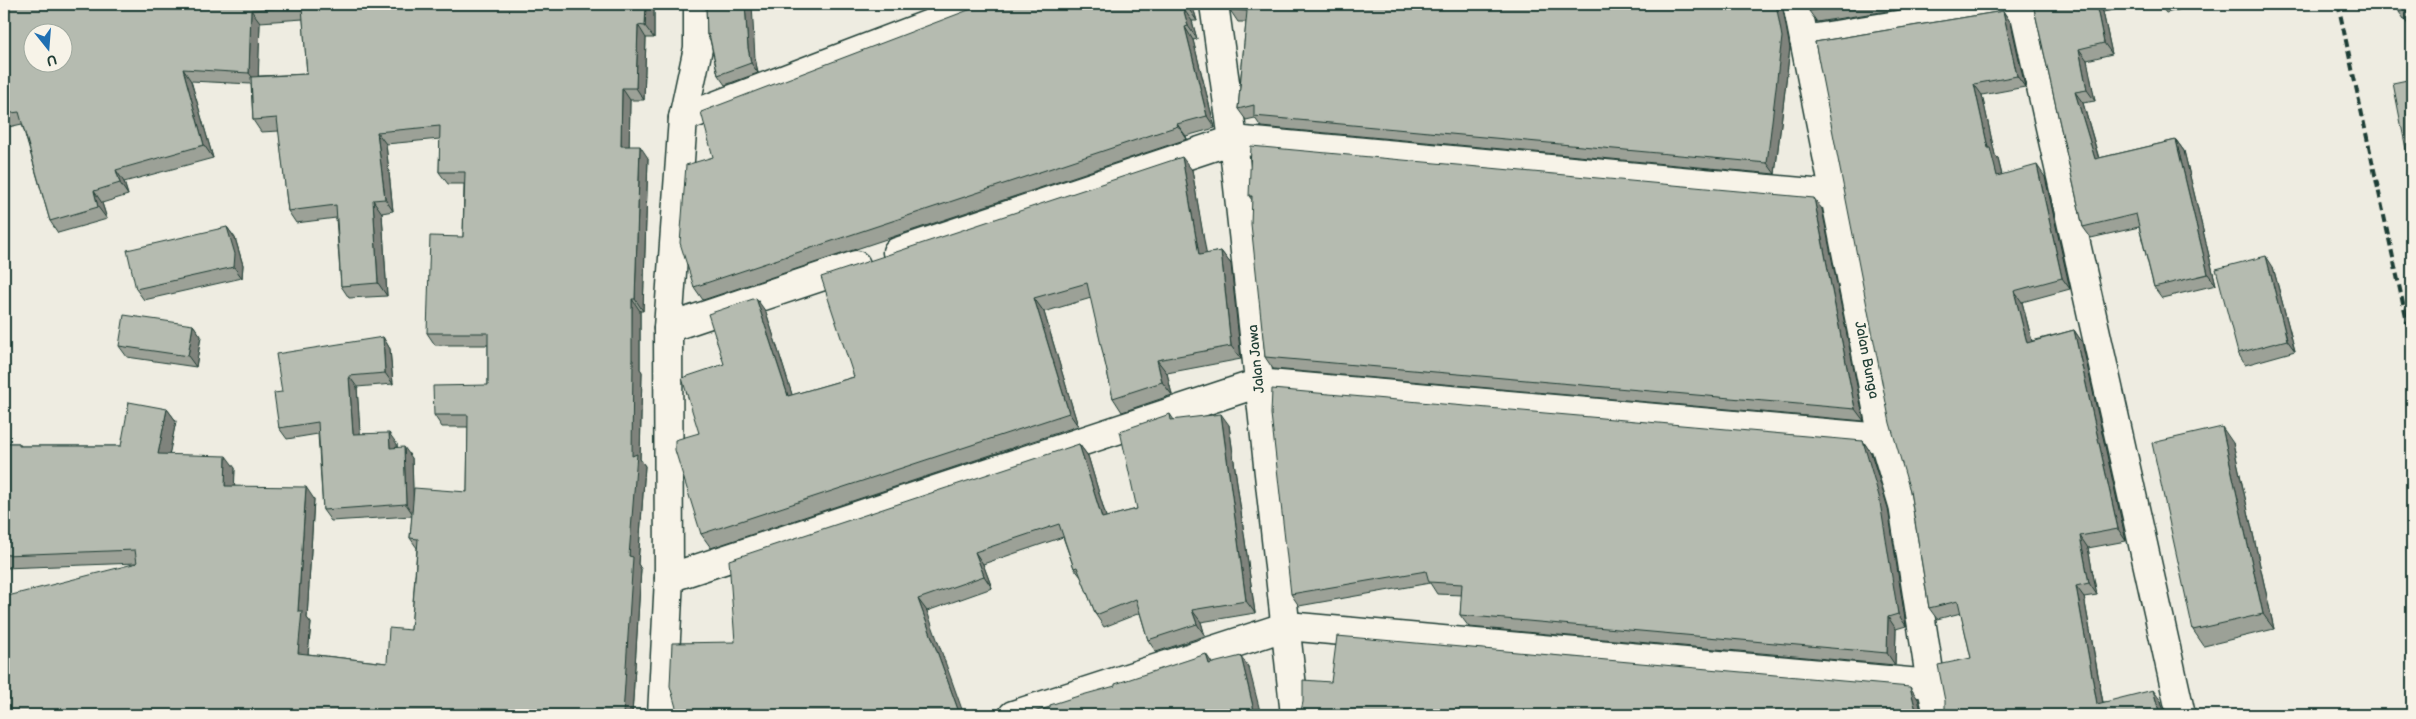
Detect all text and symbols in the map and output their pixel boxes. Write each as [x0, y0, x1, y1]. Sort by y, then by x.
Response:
north arrow [22, 22, 72, 72]
text: U [44, 50, 59, 70]
street label: Jalan Bunga [1851, 320, 1883, 400]
street label: Jalan Jawa [1244, 324, 1268, 394]

